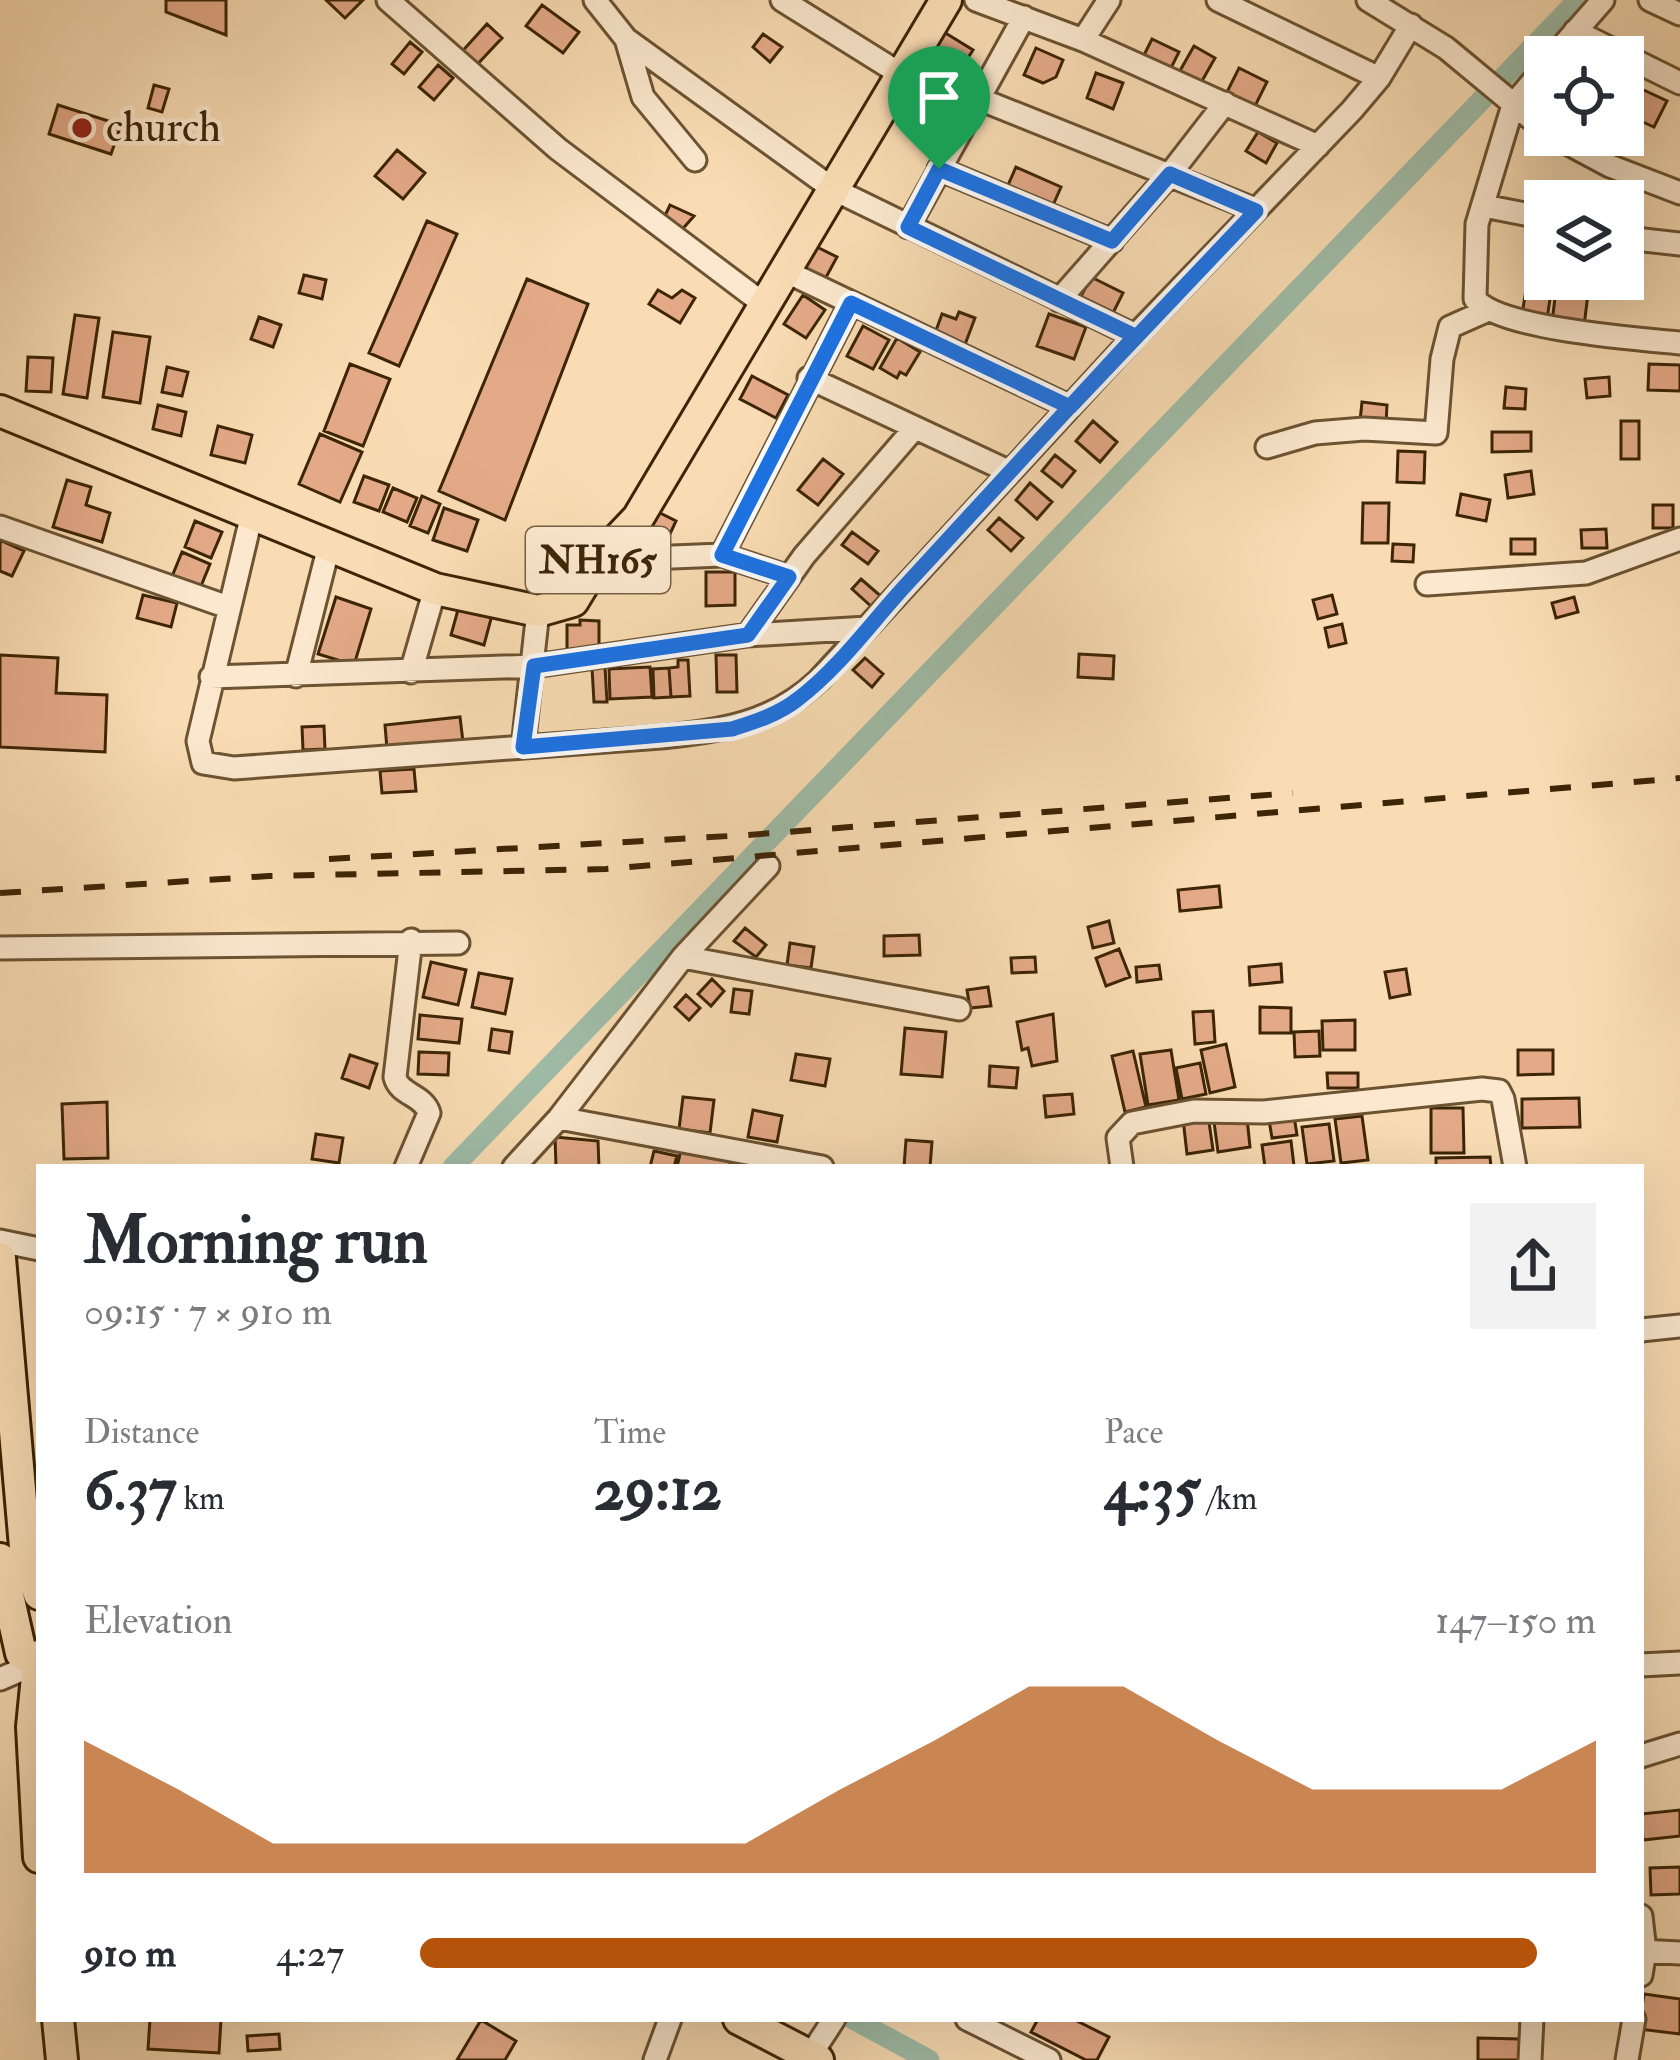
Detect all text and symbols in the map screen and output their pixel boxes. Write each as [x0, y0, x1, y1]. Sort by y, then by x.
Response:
map controls [1524, 36, 1644, 300]
button: locate [1524, 36, 1644, 156]
pin [888, 46, 990, 169]
icon: arrive [906, 64, 972, 130]
place label: church [106, 102, 221, 154]
marker: church [69, 115, 95, 141]
button: layers [1524, 180, 1644, 300]
road number: NH165 [526, 527, 670, 593]
text: Morning run [84, 1200, 428, 1283]
button: share [1470, 1203, 1596, 1329]
text: 09:15 · 7 × 910 m [84, 1287, 332, 1336]
text: Distance [84, 1412, 199, 1453]
text: Time [594, 1412, 666, 1453]
text: Pace [1104, 1412, 1163, 1453]
text: 6.37 [84, 1453, 176, 1528]
text: 29:12 [594, 1453, 722, 1528]
text: 4:35 [1104, 1453, 1201, 1528]
text: km [176, 1478, 225, 1519]
text: /km [1201, 1478, 1257, 1519]
text: Elevation [84, 1596, 233, 1645]
text: 147–150 m [1435, 1596, 1596, 1645]
text: 910 m [84, 1929, 176, 1978]
text: 4:27 [276, 1929, 344, 1978]

